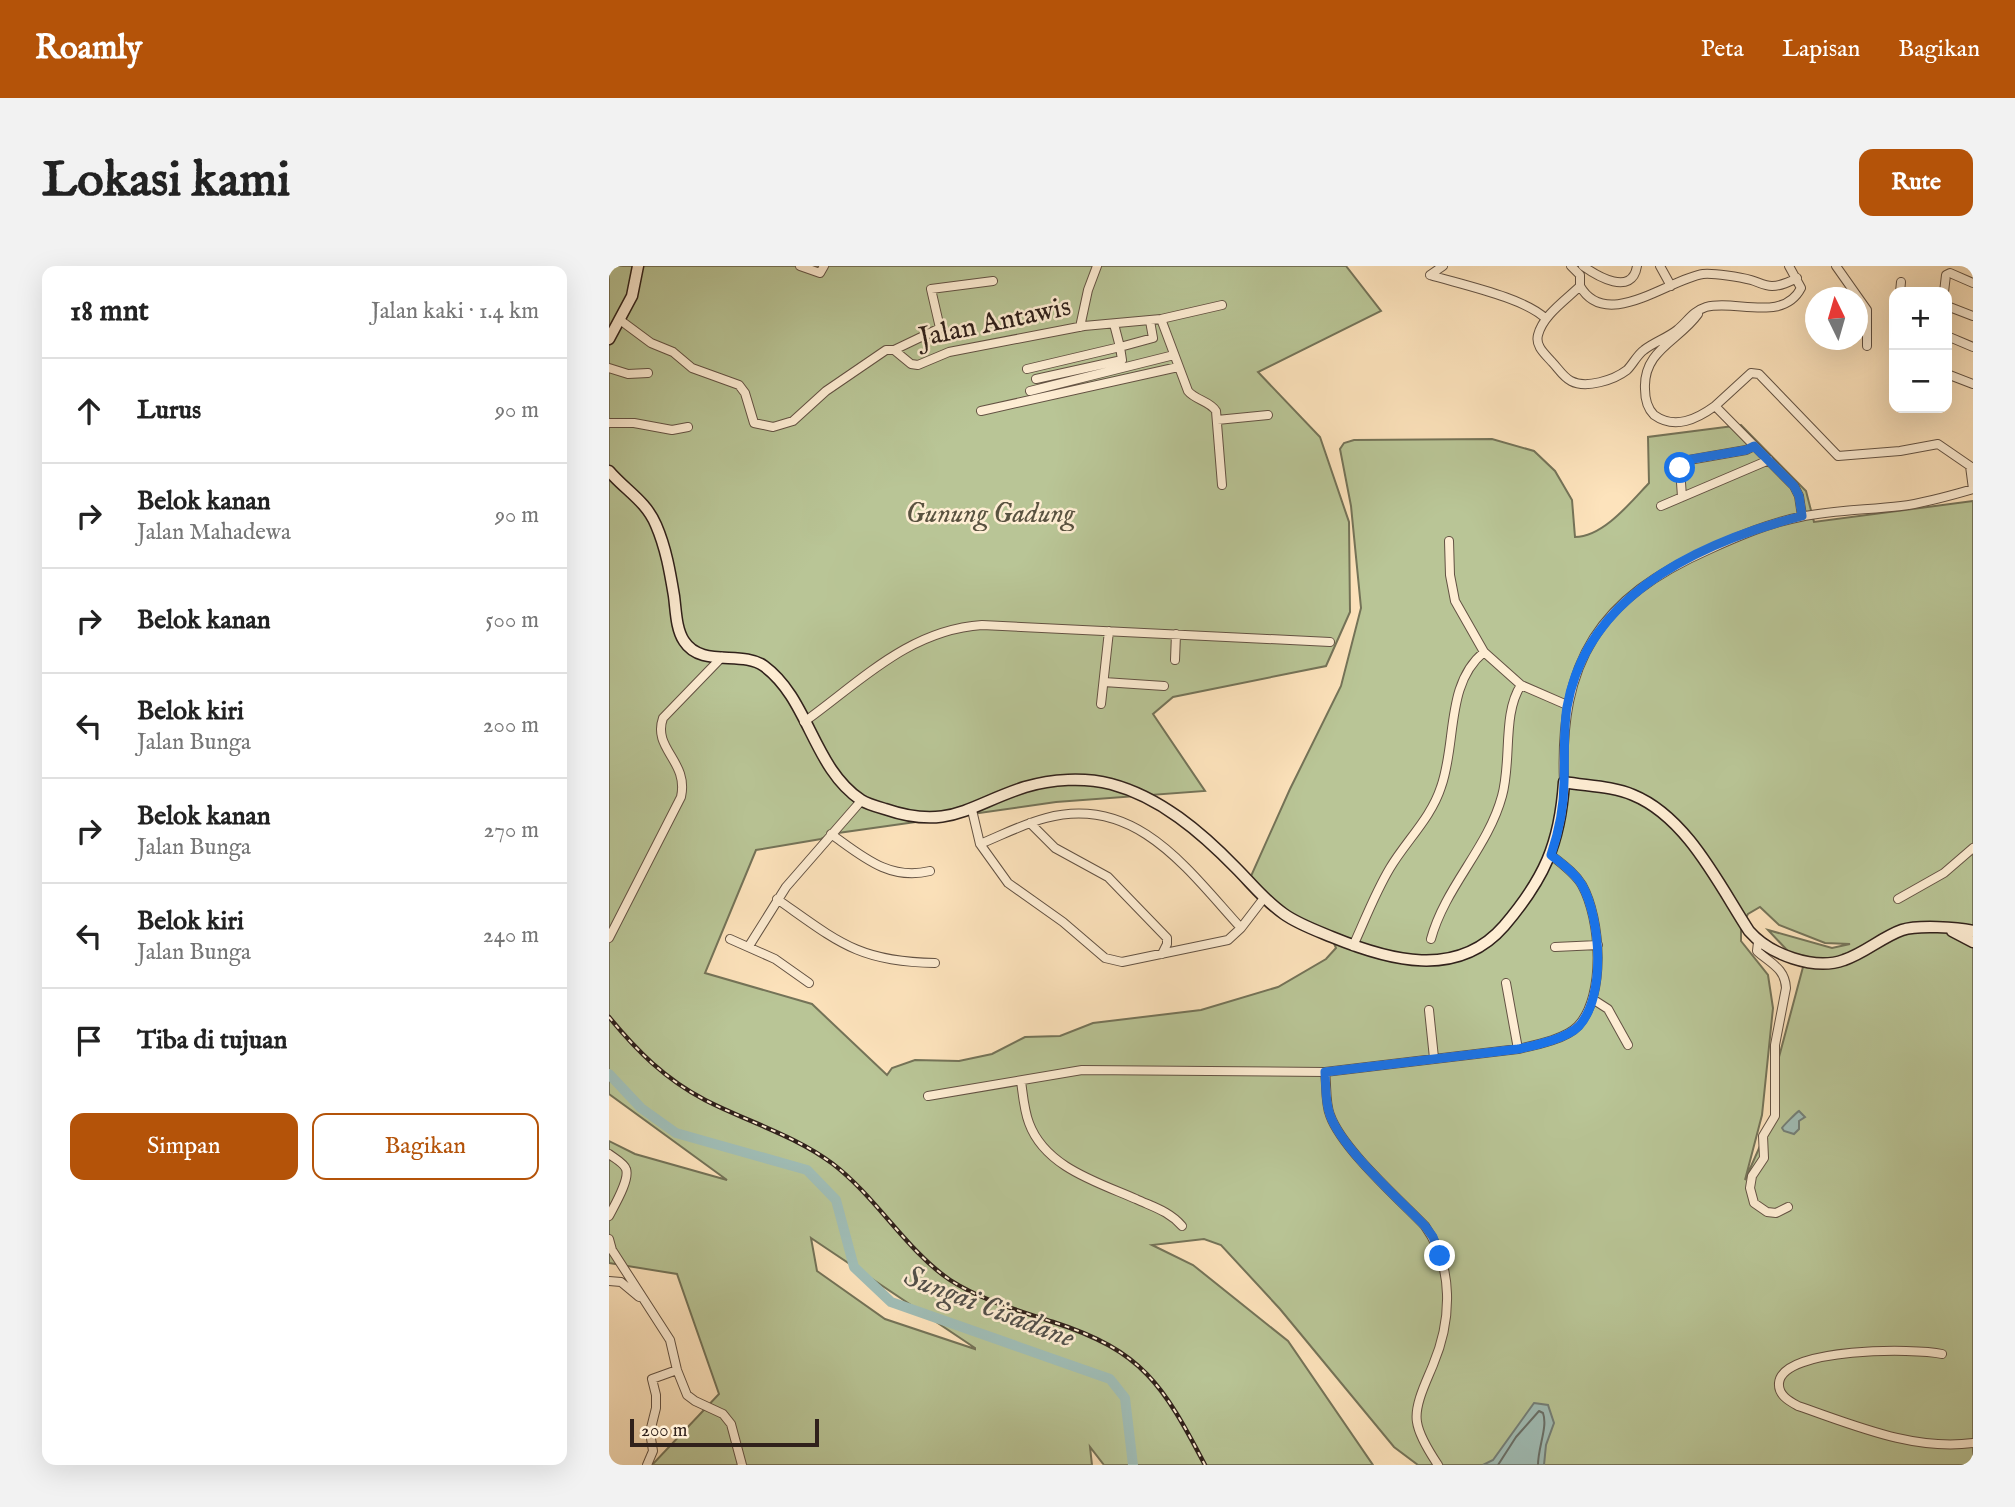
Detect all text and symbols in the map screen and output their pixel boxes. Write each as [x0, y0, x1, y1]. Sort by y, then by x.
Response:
text: Roamly [35, 28, 142, 70]
text: Peta [1701, 34, 1744, 65]
text: Lapisan [1782, 34, 1860, 65]
text: Bagikan [1898, 34, 1980, 65]
button: Rute [1859, 149, 1973, 216]
text: Lokasi kami [42, 151, 290, 213]
north arrow [1805, 287, 1868, 350]
map controls [1889, 287, 1952, 413]
button: + [1889, 287, 1952, 350]
street label: Jalan Antawis [913, 290, 1074, 357]
text: 18 mnt [70, 293, 149, 331]
text: Jalan kaki · 1.4 km [371, 297, 539, 326]
button: − [1889, 350, 1952, 413]
icon: ahead [70, 392, 108, 430]
text: Lurus [137, 394, 201, 427]
text: 90 m [495, 396, 539, 425]
route start [1664, 452, 1695, 483]
text: Belok kanan [137, 485, 271, 518]
icon: right [70, 497, 108, 535]
park label: Gunung Gadung [906, 497, 1076, 532]
text: 90 m [495, 501, 539, 530]
text: Jalan Mahadewa [137, 518, 291, 547]
icon: right [70, 602, 108, 640]
text: Belok kanan [137, 604, 271, 637]
text: 500 m [485, 606, 539, 635]
text: Belok kiri [137, 695, 244, 728]
icon: left [70, 707, 108, 745]
text: 200 m [483, 711, 539, 740]
text: Jalan Bunga [137, 728, 251, 757]
text: Belok kanan [137, 800, 271, 833]
icon: right [70, 812, 108, 850]
text: 270 m [484, 816, 539, 845]
text: Jalan Bunga [137, 833, 251, 862]
text: Belok kiri [137, 905, 244, 938]
icon: left [70, 917, 108, 955]
text: 240 m [483, 921, 539, 950]
text: Jalan Bunga [137, 938, 251, 967]
icon: arrive [70, 1022, 108, 1060]
text: Tiba di tujuan [137, 1024, 287, 1057]
button: Simpan [70, 1113, 298, 1180]
button: Bagikan [312, 1113, 539, 1180]
route end [1424, 1240, 1455, 1271]
water label: Sungai Cisadane [898, 1258, 1080, 1358]
scale bar [630, 1416, 819, 1448]
text: 200 m [641, 1419, 687, 1443]

